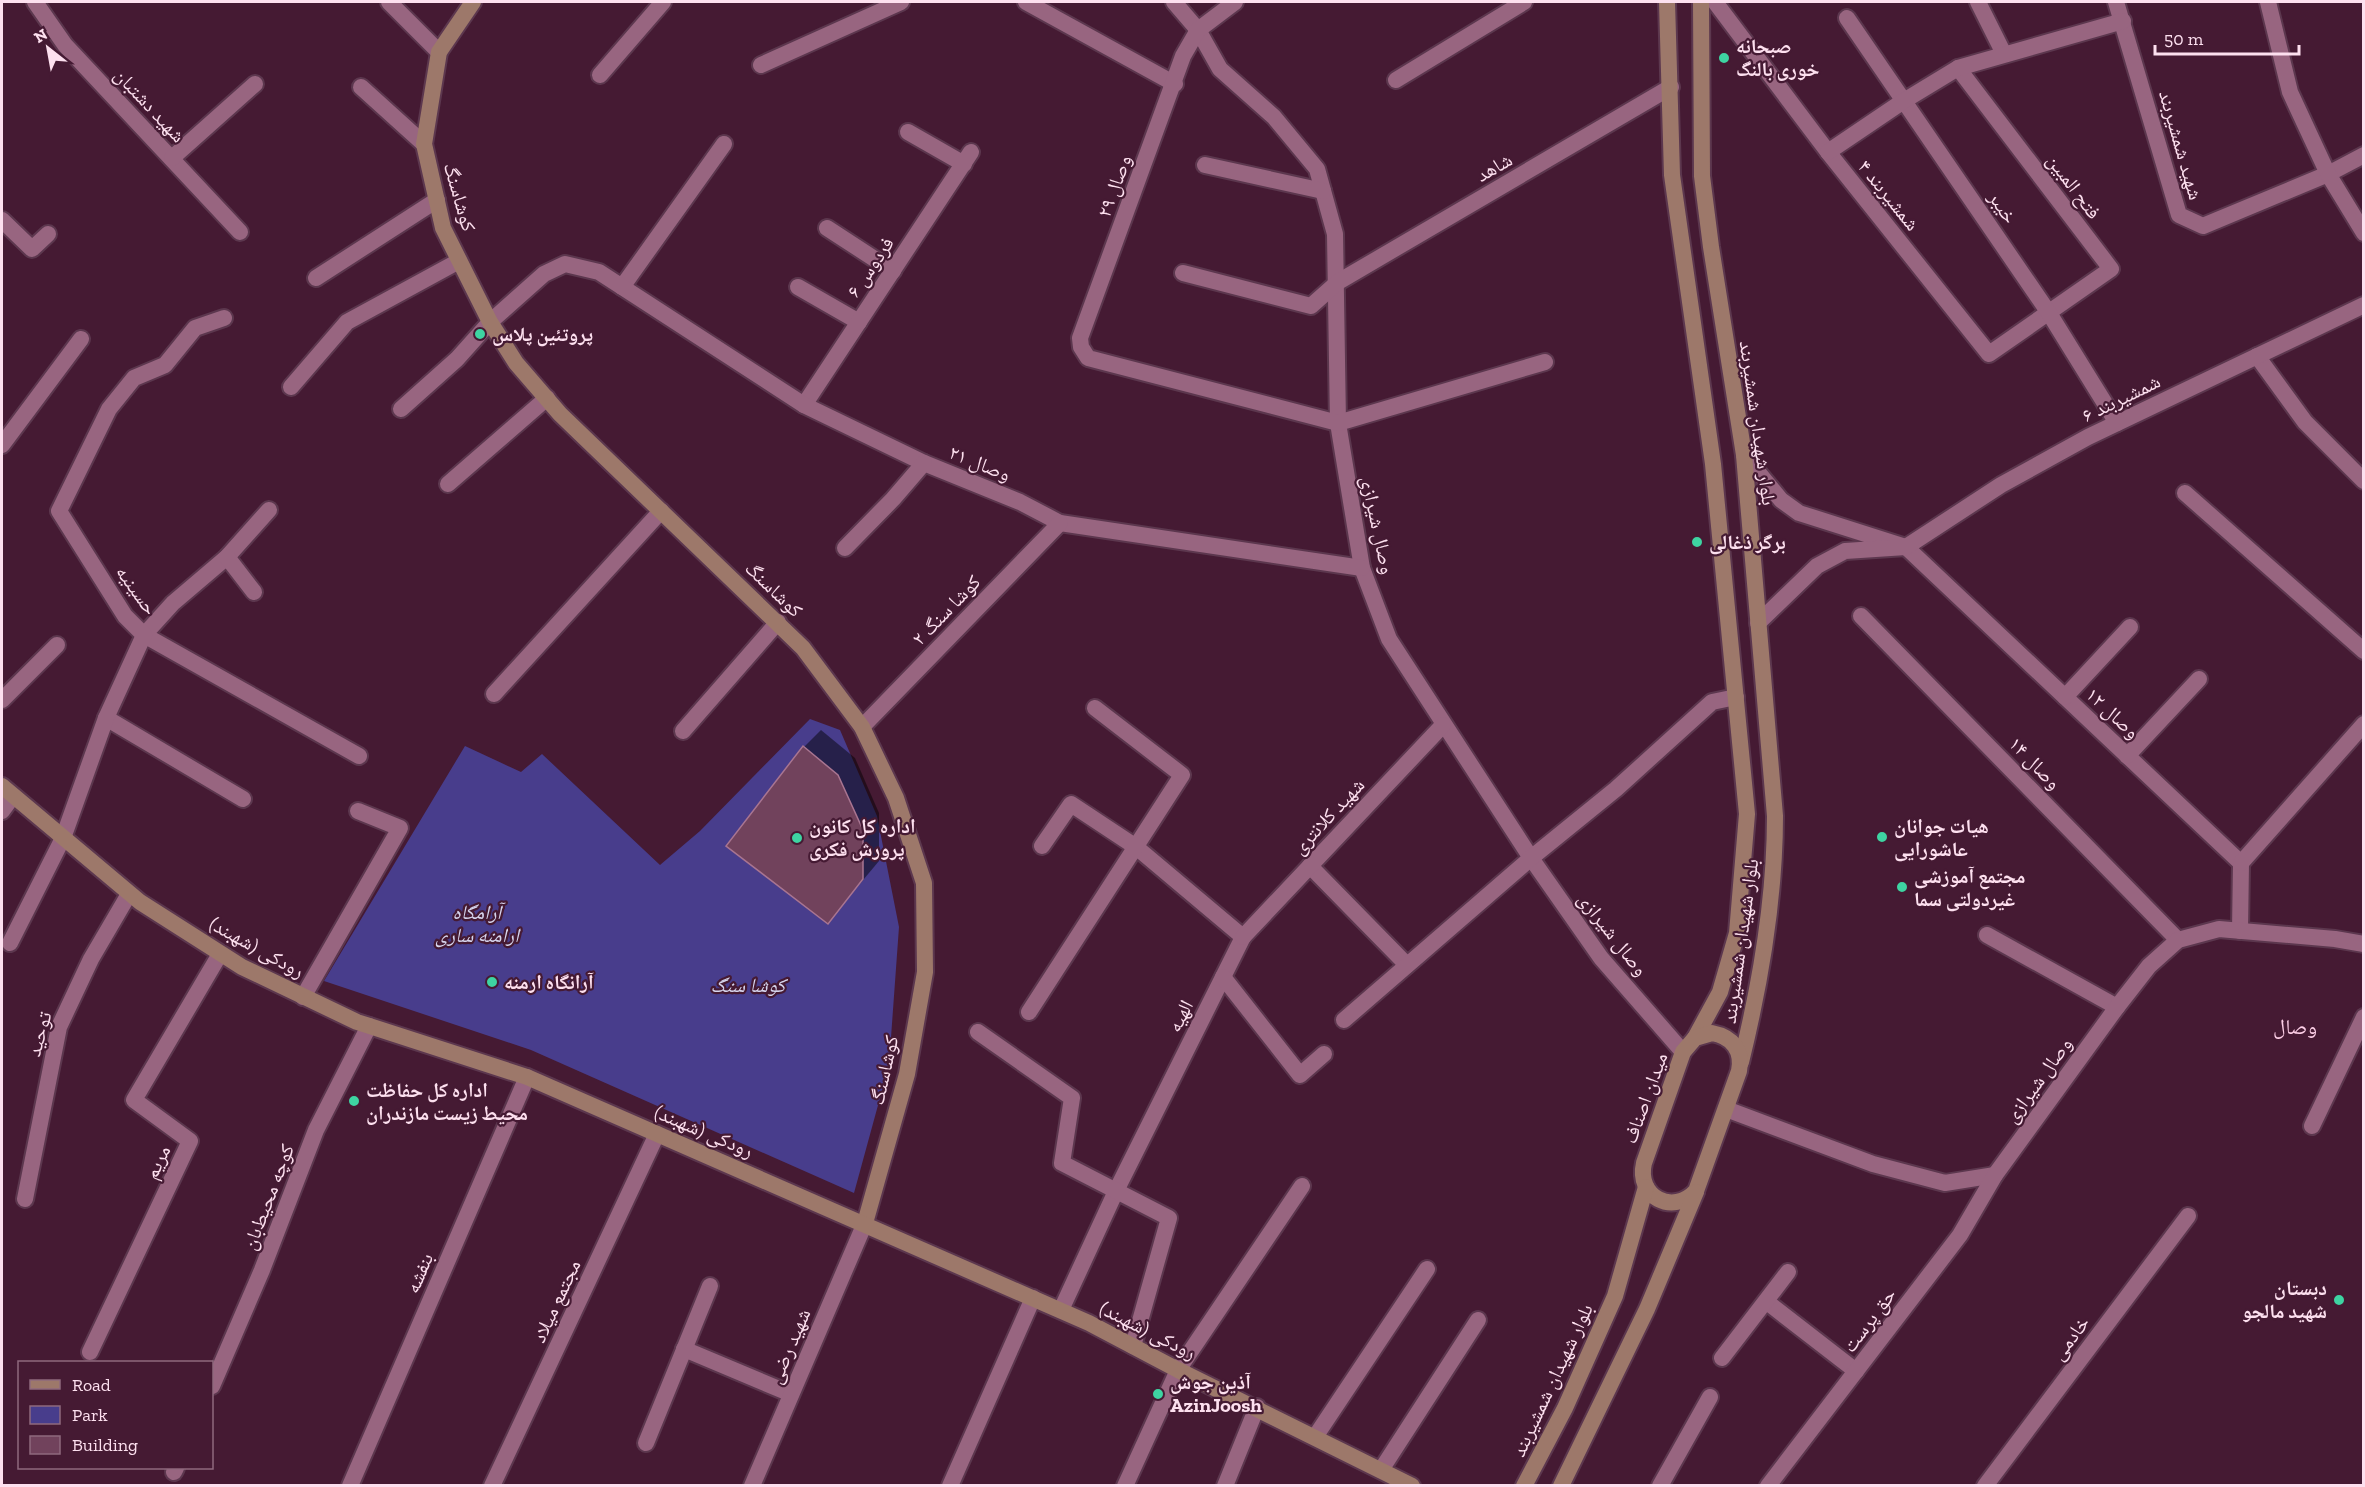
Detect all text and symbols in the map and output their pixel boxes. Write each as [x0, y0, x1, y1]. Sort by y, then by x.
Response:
north arrow [18, 18, 78, 78]
scale bar [2155, 18, 2299, 56]
text: N [30, 24, 51, 47]
text: 50 m [2164, 28, 2204, 50]
place label: صبحانه خوری بالنگ [1736, 34, 1820, 81]
marker: صبحانه خوری بالنگ [1717, 51, 1731, 65]
street label: شهید دشتبان [109, 63, 191, 147]
street label: شهید شمشیربند [2154, 87, 2208, 203]
street label: شاهد [1472, 147, 1516, 187]
street label: فتح المبین [2041, 149, 2106, 224]
street label: وصال ۲۹ [1092, 152, 1136, 220]
street label: شمشیربند ۴ [1853, 155, 1925, 235]
street label: کوشاسنگ [439, 160, 481, 234]
street label: خیبر [1983, 185, 2023, 228]
street label: فردوس ۶ [841, 232, 899, 302]
place label: پروتئین پلاس [492, 322, 593, 347]
marker: پروتئین پلاس [473, 327, 487, 341]
street label: بلوار شهیدان شمشیربند [1735, 339, 1781, 507]
street label: شمشیربند ۶ [2078, 369, 2164, 427]
street label: وصال ۲۱ [946, 440, 1014, 486]
street label: وصال شیرازی [1356, 474, 1400, 576]
place label: برگر ذغالی [1709, 530, 1786, 555]
marker: برگر ذغالی [1690, 535, 1704, 549]
street label: کوشاسنگ [740, 556, 808, 622]
street label: حسینیه [111, 561, 163, 620]
street label: کوشا سنگ ۲ [907, 570, 985, 650]
street label: وصال ۱۲ [2081, 682, 2145, 744]
street label: وصال ۱۴ [2004, 731, 2066, 795]
street label: شهید کلانتری [1287, 773, 1369, 859]
place label: اداره کل کانون پرورش فکری [809, 814, 916, 861]
place label: هیات جوانان عاشورایی [1894, 814, 1989, 862]
marker: هیات جوانان عاشورایی [1875, 830, 1889, 844]
marker: اداره کل کانون پرورش فکری [790, 831, 804, 845]
street label: بلوار شهیدان شمشیربند [1717, 857, 1763, 1025]
place label: مجتمع آموزشی غیردولتی سما [1914, 864, 2026, 912]
marker: مجتمع آموزشی غیردولتی سما [1895, 880, 1909, 894]
street label: وصال شیرازی [1573, 887, 1653, 981]
park label: آرامگاه ارامنه ساری [435, 900, 521, 948]
street label: رودکی (شهبند) [205, 911, 309, 983]
place label: آرانگاه ارمنه [504, 970, 594, 994]
park label: کوشا سنگ [711, 973, 789, 997]
marker: آرانگاه ارمنه [485, 975, 499, 989]
street label: الهیه [1162, 996, 1198, 1036]
street label: توحید [21, 1009, 57, 1059]
district label: وصال [2273, 1014, 2317, 1039]
street label: کوشاسنگ [864, 1033, 904, 1107]
street label: وصال شیرازی [1999, 1033, 2077, 1127]
street label: میدان اصناف [1617, 1049, 1673, 1147]
place label: اداره کل حفاظت محیط زیست مازندران [366, 1078, 528, 1125]
marker: اداره کل حفاظت محیط زیست مازندران [347, 1094, 361, 1108]
street label: رودکی (شهبند) [651, 1099, 757, 1163]
street label: مریم [139, 1141, 177, 1184]
street label: کوچه محیط‌بان [237, 1141, 299, 1253]
street label: بنفشه [400, 1249, 438, 1297]
street label: مجتمع میلاد [526, 1256, 587, 1347]
place label: دبستان شهید مالجو [2242, 1276, 2327, 1323]
street label: حق پرست [1837, 1283, 1901, 1357]
marker: دبستان شهید مالجو [2332, 1293, 2346, 1307]
street label: رودکی (شهبند) [1096, 1296, 1200, 1364]
street label: بلوار شهیدان شمشیربند [1506, 1300, 1598, 1460]
street label: شهید رضی [762, 1305, 816, 1387]
street label: خادمی [2046, 1311, 2094, 1365]
legend [18, 1361, 213, 1469]
place label: آذین جوش AzinJoosh [1170, 1370, 1262, 1417]
text: Road [72, 1374, 111, 1396]
marker: آذین جوش AzinJoosh [1151, 1387, 1165, 1401]
text: Park [72, 1404, 108, 1426]
text: Building [72, 1434, 138, 1456]

